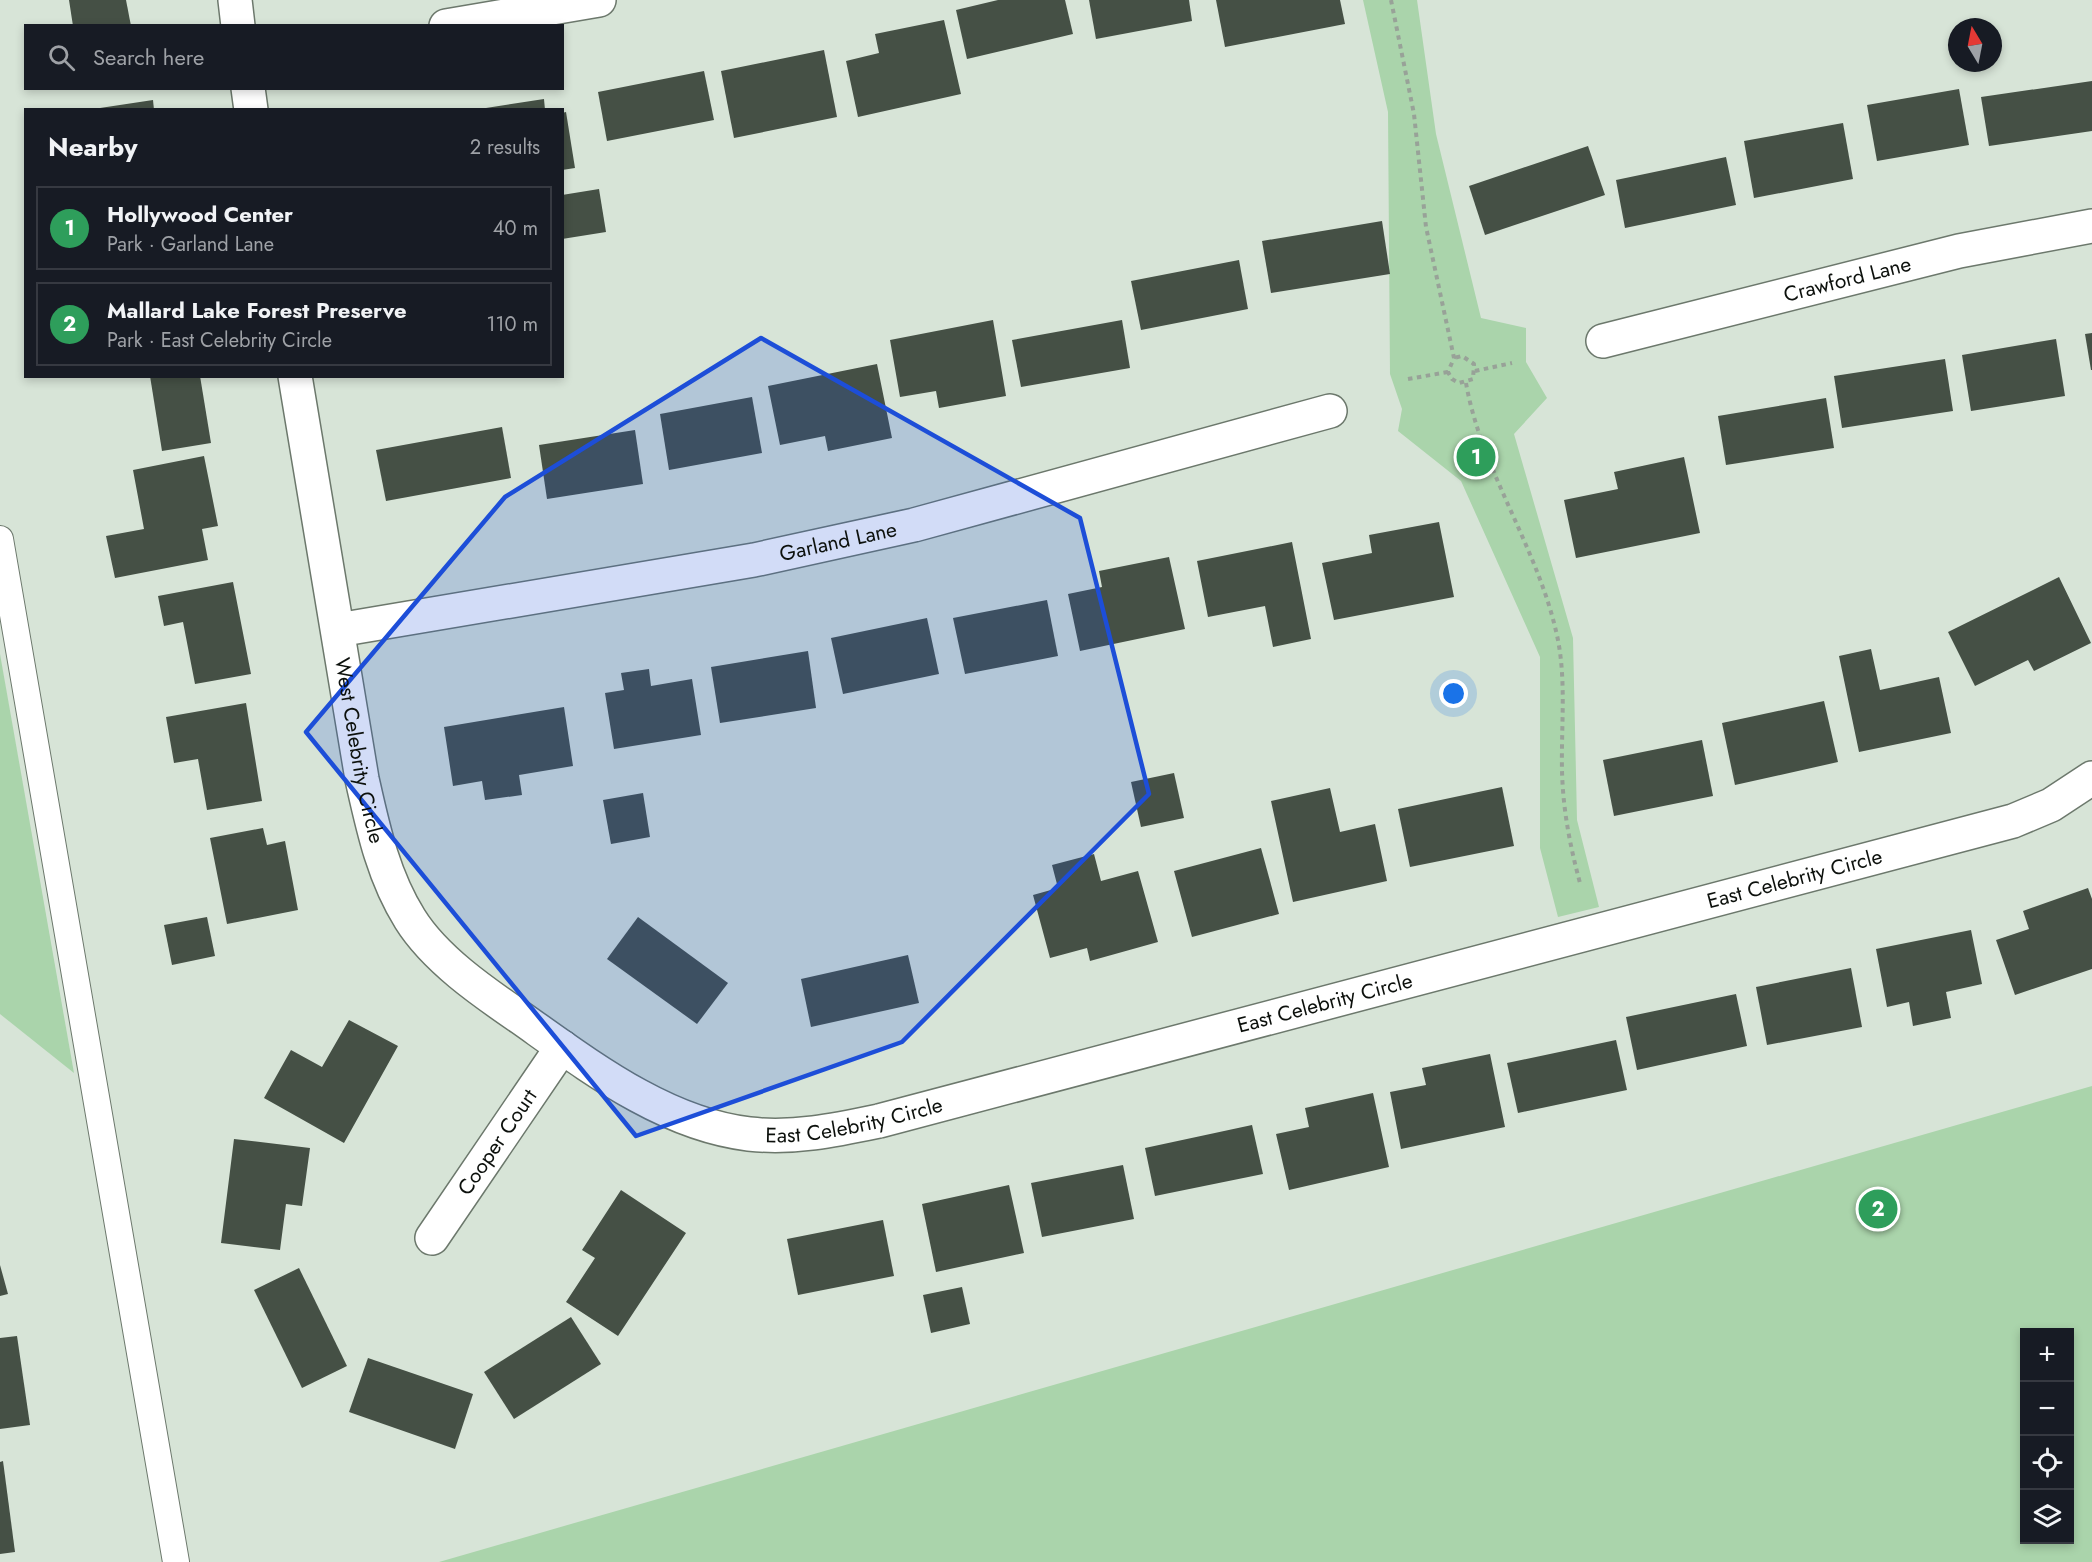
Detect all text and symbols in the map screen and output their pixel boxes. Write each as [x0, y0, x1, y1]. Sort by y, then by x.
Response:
north arrow [1948, 18, 2002, 72]
search box [24, 24, 564, 90]
icon: search [45, 41, 78, 74]
text: Search here [93, 41, 204, 73]
text: Nearby [48, 128, 137, 166]
text: 2 results [470, 133, 540, 162]
text: Hollywood Center [107, 198, 293, 230]
text: 1 [64, 214, 75, 243]
text: 40 m [493, 214, 538, 243]
text: Park · Garland Lane [107, 230, 274, 259]
street label: Crawford Lane [1780, 249, 1914, 310]
text: Mallard Lake Forest Preserve [107, 294, 407, 326]
text: 2 [63, 310, 76, 339]
text: 110 m [486, 310, 538, 339]
text: Park · East Celebrity Circle [107, 326, 332, 355]
pin: 1 [1456, 434, 1496, 480]
street label: Garland Lane [777, 514, 900, 569]
street label: West Celebrity Circle [327, 655, 392, 847]
your location [1439, 679, 1468, 708]
street label: East Celebrity Circle [1704, 841, 1886, 916]
street label: East Celebrity Circle [1234, 965, 1416, 1041]
street label: Cooper Court [450, 1083, 544, 1201]
street label: East Celebrity Circle [765, 1090, 946, 1150]
pin: 2 [1858, 1186, 1898, 1232]
map controls [2020, 1328, 2074, 1544]
button: + [2020, 1328, 2074, 1382]
button: − [2020, 1382, 2074, 1436]
button: locate [2020, 1436, 2074, 1490]
button: layers [2020, 1490, 2074, 1544]

